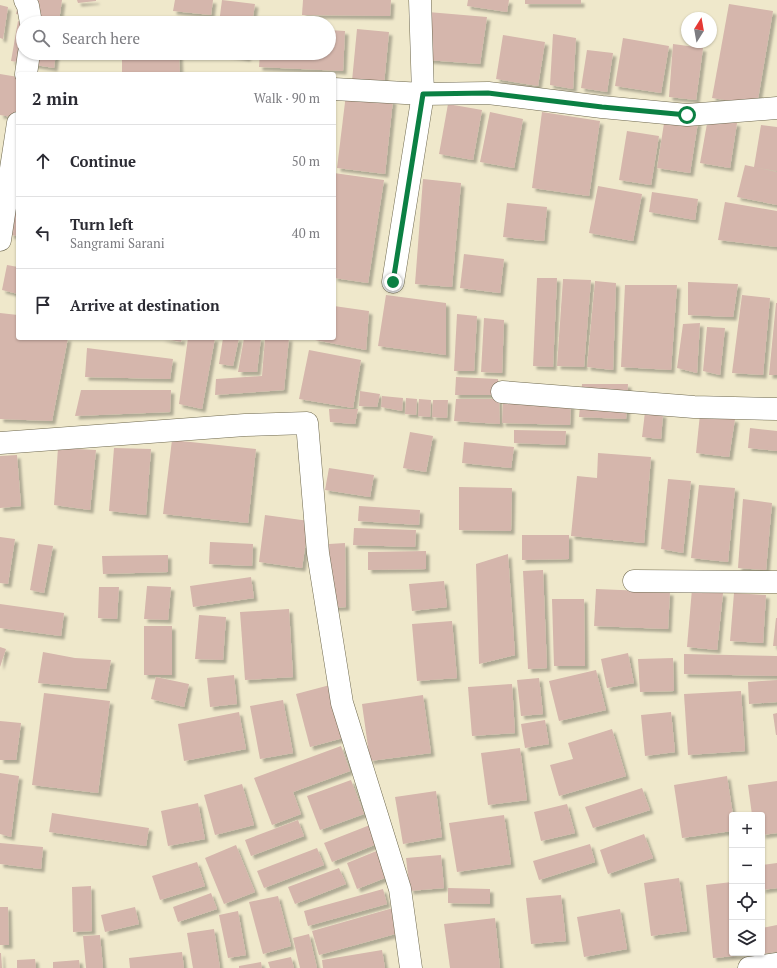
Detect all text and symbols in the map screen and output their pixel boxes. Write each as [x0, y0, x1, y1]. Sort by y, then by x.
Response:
north arrow [681, 12, 717, 48]
search box [16, 16, 336, 60]
icon: search [30, 27, 52, 49]
text: Search here [62, 28, 140, 48]
text: 2 min [32, 87, 79, 110]
text: Walk · 90 m [254, 89, 320, 107]
route start [678, 106, 696, 124]
icon: ahead [32, 150, 54, 172]
text: Continue [70, 151, 136, 171]
text: 50 m [292, 152, 320, 170]
text: Turn left [70, 214, 134, 234]
icon: left [32, 222, 54, 244]
text: 40 m [292, 224, 320, 242]
text: Sangrami Sarani [70, 234, 165, 252]
route end [384, 273, 402, 291]
icon: arrive [32, 294, 54, 316]
text: Arrive at destination [70, 295, 220, 315]
map controls [729, 812, 765, 956]
button: + [729, 812, 765, 848]
button: − [729, 848, 765, 884]
button: locate [729, 884, 765, 920]
button: layers [729, 920, 765, 956]

